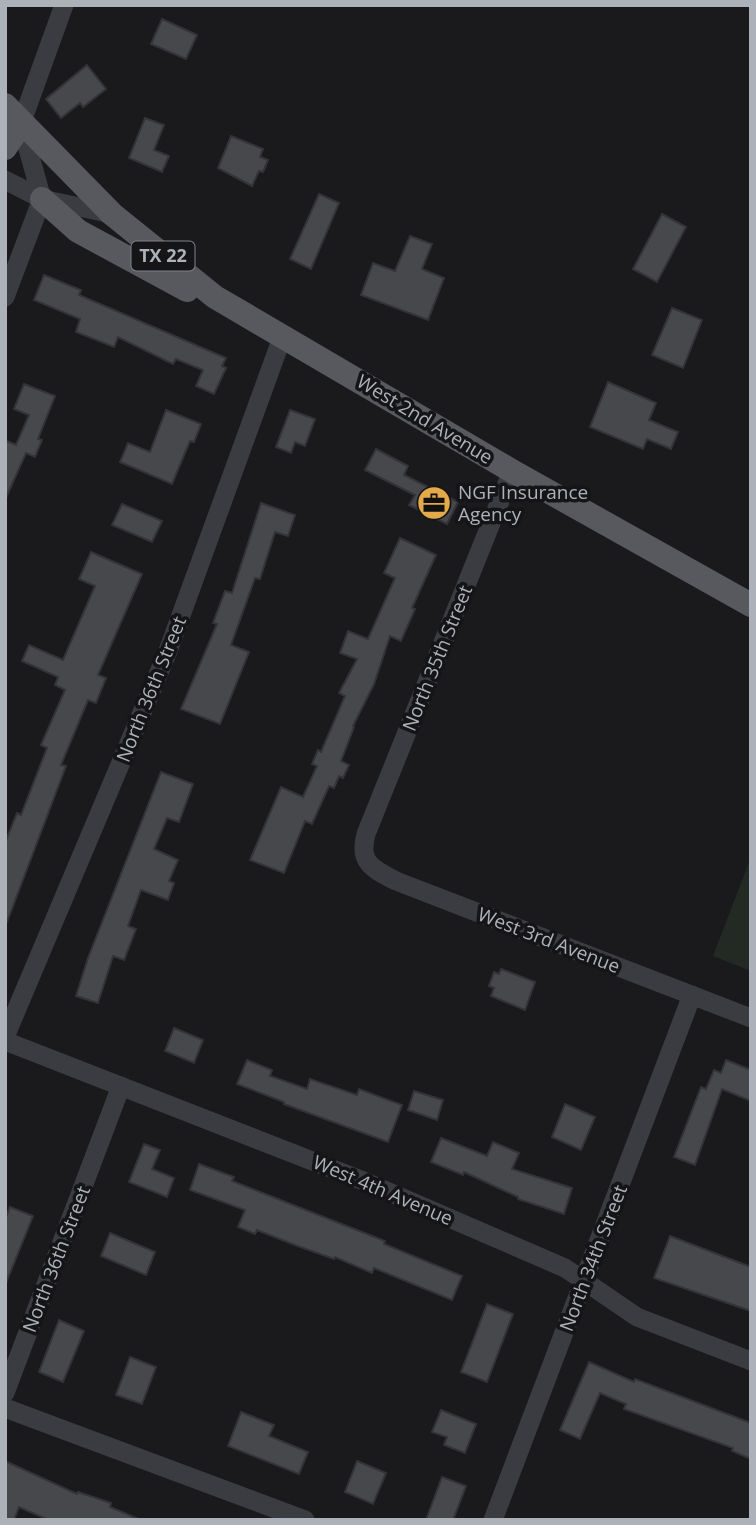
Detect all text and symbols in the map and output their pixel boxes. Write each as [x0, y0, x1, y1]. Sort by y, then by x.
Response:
road number: TX 22 [132, 242, 194, 270]
street label: West 2nd Avenue [352, 368, 498, 470]
place label: NGF Insurance Agency [458, 479, 588, 527]
office icon: NGF Insurance Agency [415, 484, 453, 522]
street label: North 35th Street [396, 581, 478, 735]
street label: North 36th Street [110, 612, 192, 766]
street label: West 3rd Avenue [474, 901, 624, 979]
street label: West 4th Avenue [309, 1149, 457, 1231]
street label: North 34th Street [553, 1181, 633, 1335]
street label: North 36th Street [16, 1182, 96, 1336]

